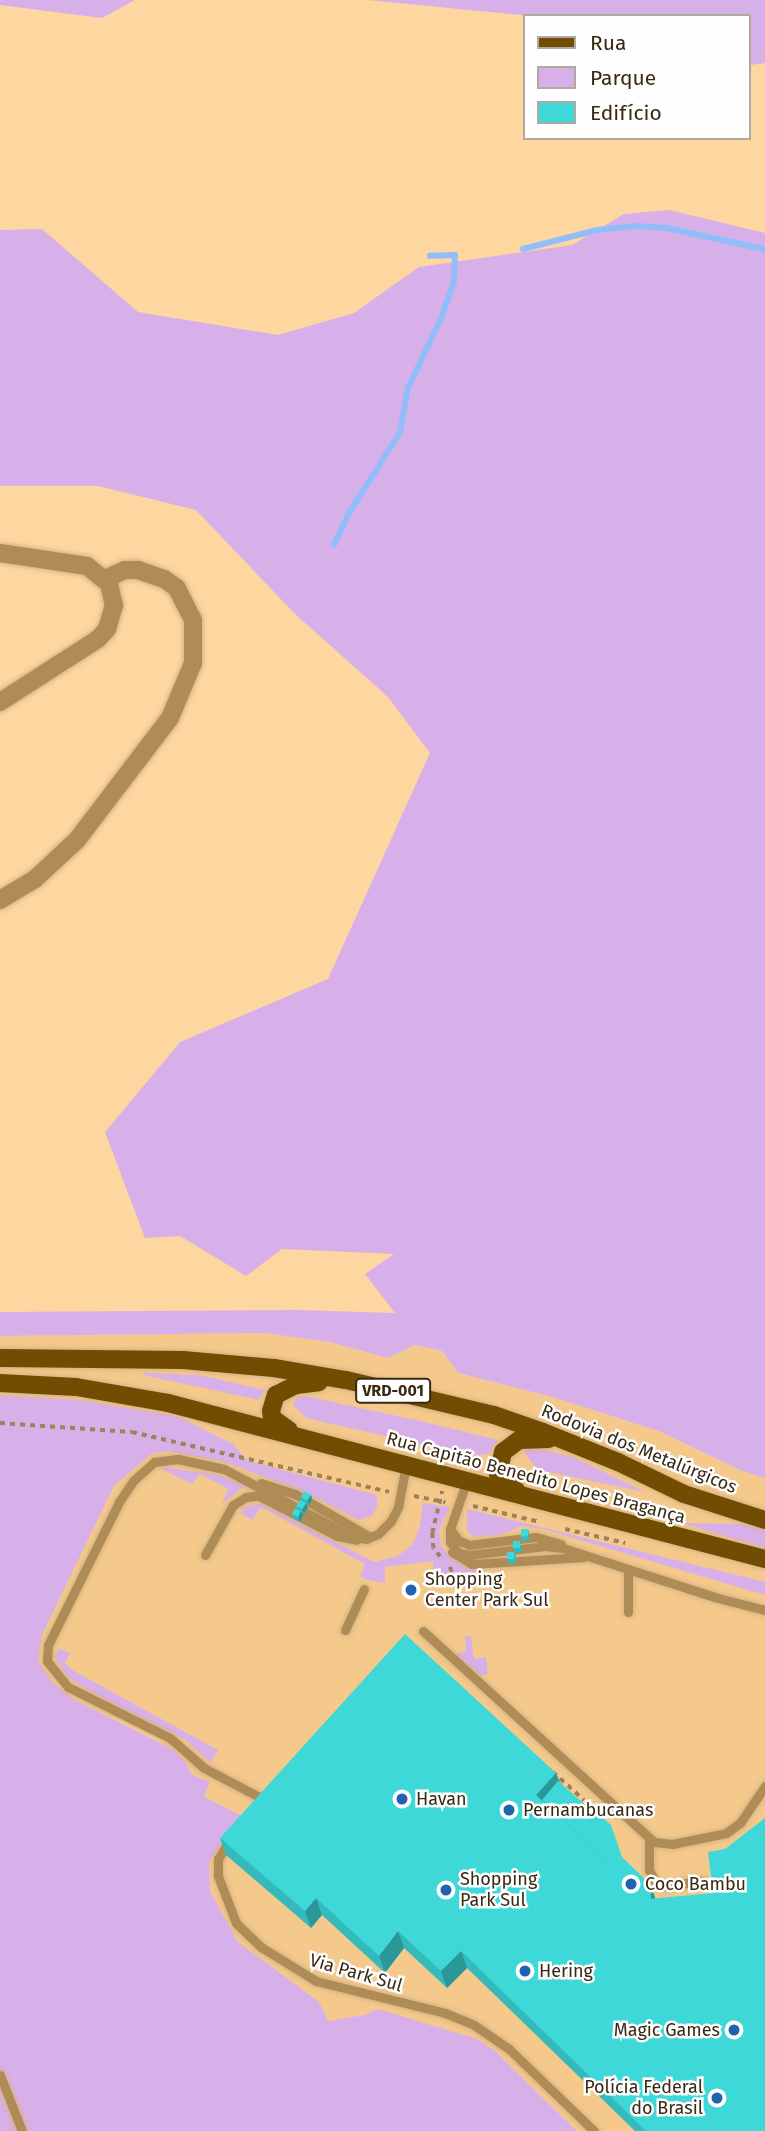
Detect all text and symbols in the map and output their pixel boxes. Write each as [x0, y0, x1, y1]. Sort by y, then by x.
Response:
legend [524, 14, 751, 140]
text: Rua [590, 30, 626, 56]
text: Parque [590, 65, 656, 91]
text: Edifício [590, 100, 662, 126]
road number: VRD-001 [354, 1378, 432, 1404]
street label: Rodovia dos Metalúrgicos [538, 1400, 740, 1498]
street label: Rua Capitão Benedito Lopes Bragança [384, 1428, 688, 1528]
place label: Shopping Center Park Sul [425, 1569, 549, 1612]
marker: Shopping Center Park Sul [403, 1582, 419, 1598]
place label: Havan [416, 1788, 467, 1810]
marker: Havan [394, 1791, 410, 1807]
place label: Pernambucanas [523, 1799, 653, 1821]
marker: Pernambucanas [501, 1802, 517, 1818]
place label: Shopping Park Sul [460, 1869, 537, 1912]
place label: Coco Bambu [645, 1873, 746, 1895]
marker: Coco Bambu [623, 1876, 639, 1892]
marker: Shopping Park Sul [438, 1882, 454, 1898]
street label: Via Park Sul [307, 1949, 405, 1997]
place label: Hering [539, 1960, 593, 1982]
marker: Hering [517, 1963, 533, 1979]
place label: Magic Games [614, 2019, 720, 2041]
marker: Magic Games [726, 2022, 742, 2038]
place label: Polícia Federal do Brasil [584, 2077, 703, 2120]
marker: Polícia Federal do Brasil [709, 2090, 725, 2106]

